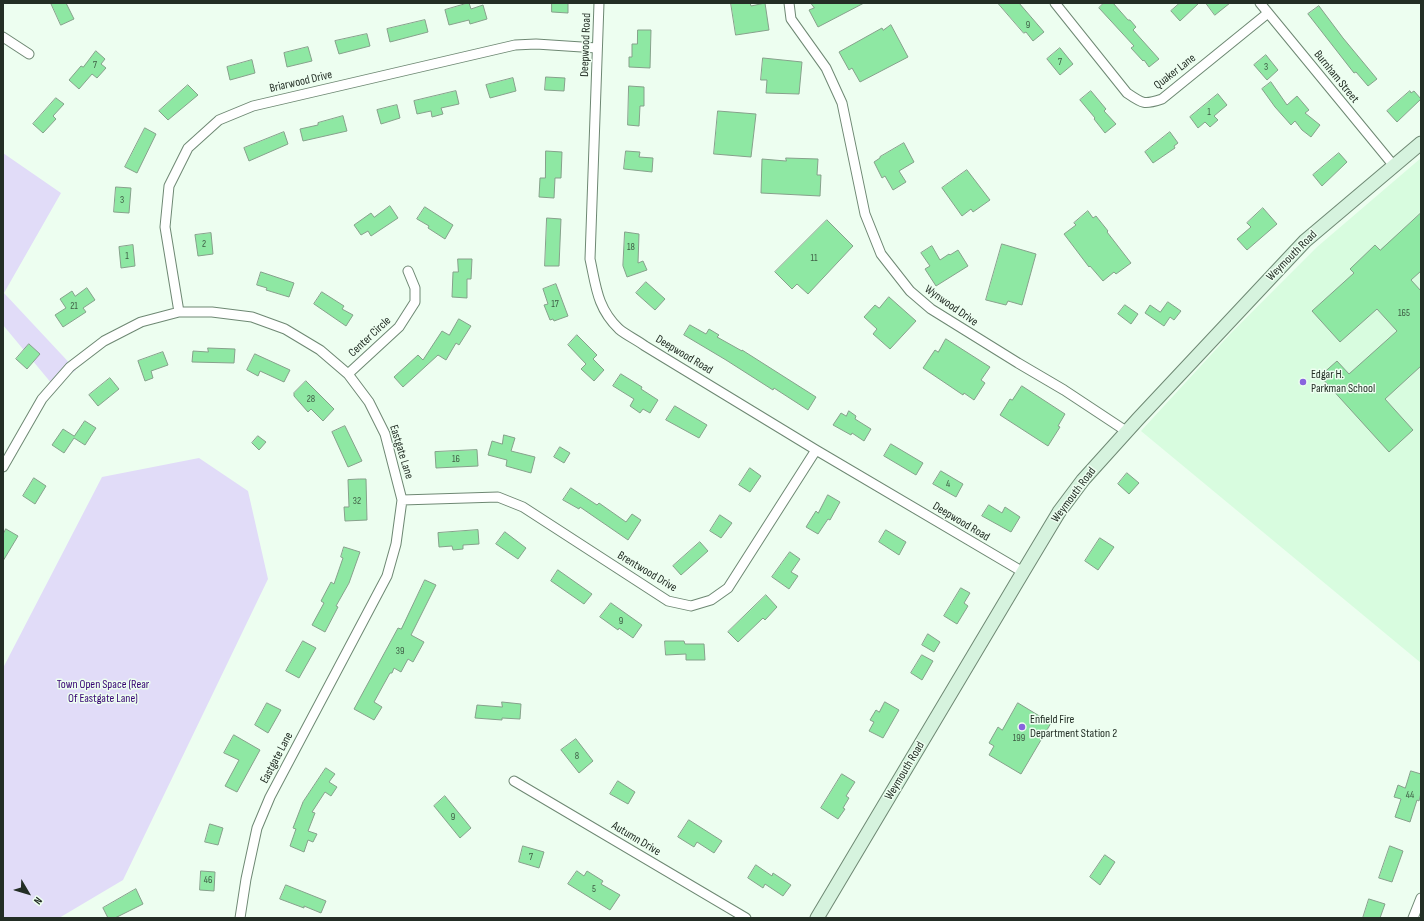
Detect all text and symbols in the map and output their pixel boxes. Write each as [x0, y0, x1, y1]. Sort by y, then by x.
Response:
street label: Deepwood Road [578, 13, 594, 77]
house number: 9 [1026, 19, 1030, 31]
street label: Burnham Street [1310, 48, 1362, 106]
street label: Quaker Lane [1151, 51, 1199, 93]
house number: 7 [1058, 56, 1062, 68]
house number: 7 [93, 59, 97, 71]
house number: 3 [1264, 61, 1268, 73]
street label: Briarwood Drive [268, 68, 334, 96]
house number: 1 [1207, 106, 1211, 118]
house number: 3 [120, 194, 124, 206]
street label: Weymouth Road [1264, 228, 1320, 284]
house number: 2 [202, 238, 206, 250]
house number: 18 [627, 241, 635, 253]
house number: 1 [125, 250, 129, 262]
house number: 11 [811, 252, 817, 264]
street label: Wynwood Drive [921, 282, 981, 330]
house number: 17 [551, 298, 559, 310]
house number: 21 [70, 300, 78, 312]
house number: 165 [1398, 307, 1410, 319]
street label: Center Circle [346, 314, 394, 360]
street label: Deepwood Road [653, 332, 715, 378]
place label: Edgar H. Parkman School [1311, 368, 1375, 396]
marker: Edgar H. Parkman School [1298, 377, 1308, 387]
house number: 28 [307, 393, 315, 405]
street label: Eastgate Lane [386, 423, 416, 481]
house number: 16 [452, 453, 460, 465]
street label: Weymouth Road [1049, 465, 1099, 525]
house number: 4 [946, 478, 950, 490]
house number: 32 [353, 495, 361, 507]
street label: Deepwood Road [930, 499, 992, 545]
street label: Brentwood Drive [615, 549, 679, 595]
house number: 9 [619, 615, 623, 627]
house number: 39 [396, 645, 404, 657]
park label: Town Open Space (Rear Of Eastgate Lane) [57, 678, 149, 706]
place label: Enfield Fire Department Station 2 [1030, 713, 1117, 741]
marker: Enfield Fire Department Station 2 [1017, 722, 1027, 732]
street label: Eastgate Lane [258, 730, 296, 786]
house number: 199 [1013, 732, 1025, 744]
street label: Weymouth Road [882, 739, 928, 803]
house number: 8 [575, 750, 579, 762]
house number: 44 [1406, 789, 1414, 801]
house number: 9 [451, 811, 455, 823]
street label: Autumn Drive [609, 819, 663, 859]
house number: 7 [529, 851, 533, 863]
north arrow [8, 873, 48, 913]
house number: 46 [204, 874, 212, 886]
house number: 5 [592, 883, 596, 895]
text: N [31, 894, 45, 907]

